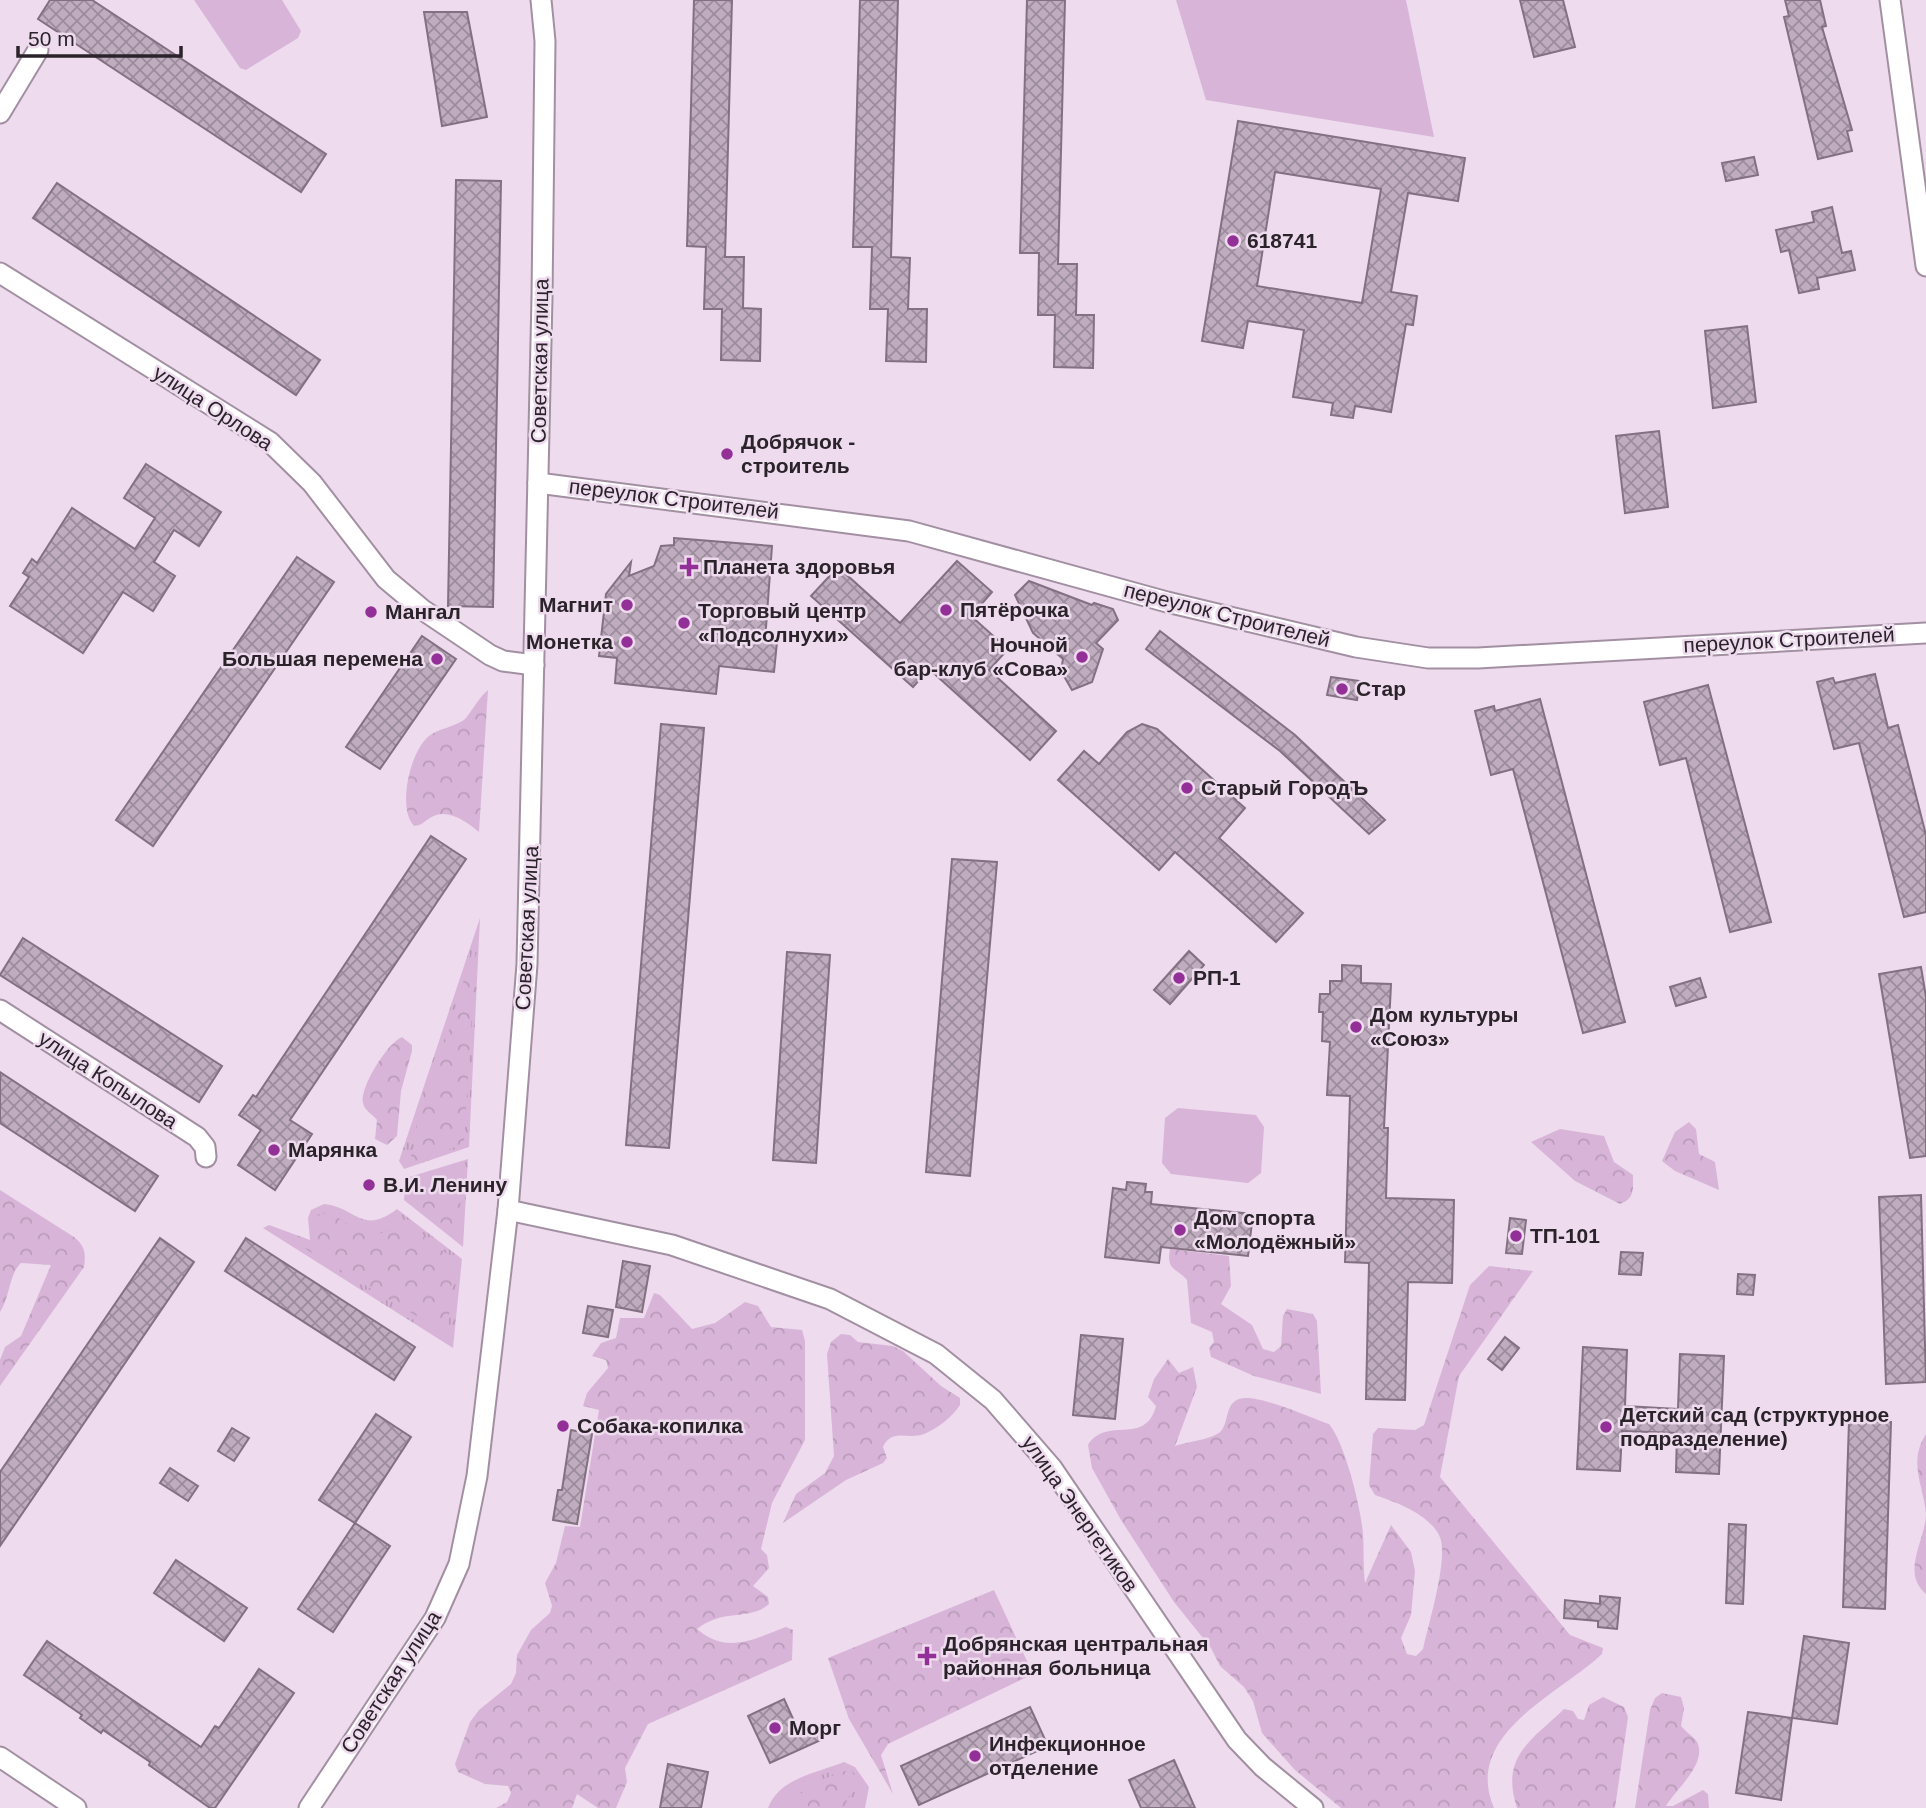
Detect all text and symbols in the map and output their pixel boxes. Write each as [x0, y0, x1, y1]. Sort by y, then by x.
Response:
scale bar [18, 14, 180, 58]
text: 50 m [28, 27, 75, 50]
place label: 618741 [1247, 229, 1317, 252]
marker: 618741 [1225, 233, 1241, 249]
street label: Советская улица [527, 278, 552, 444]
street label: улица Орлова [149, 360, 278, 455]
place label: Добрячок - строитель [741, 430, 855, 477]
marker: Добрячок - строитель [719, 446, 735, 462]
street label: переулок Строителей [568, 474, 780, 523]
place label: Планета здоровья [703, 555, 895, 578]
marker: Планета здоровья [681, 559, 697, 575]
street label: переулок Строителей [1122, 578, 1332, 651]
place label: Магнит [539, 593, 613, 616]
marker: Магнит [619, 597, 635, 613]
place label: Пятёрочка [960, 598, 1069, 621]
place label: Торговый центр «Подсолнухи» [698, 599, 866, 646]
place label: Мангал [385, 600, 461, 623]
marker: Пятёрочка [938, 602, 954, 618]
marker: Мангал [363, 604, 379, 620]
marker: Торговый центр «Подсолнухи» [676, 615, 692, 631]
street label: переулок Строителей [1683, 622, 1895, 657]
place label: Монетка [526, 630, 613, 653]
place label: Ночной бар-клуб «Сова» [894, 633, 1068, 680]
marker: Монетка [619, 634, 635, 650]
place label: Большая перемена [222, 647, 423, 670]
marker: Ночной бар-клуб «Сова» [1074, 649, 1090, 665]
marker: Большая перемена [429, 651, 445, 667]
place label: Стар [1356, 677, 1406, 700]
marker: Стар [1334, 681, 1350, 697]
place label: Старый ГородЪ [1201, 776, 1368, 799]
marker: Старый ГородЪ [1179, 780, 1195, 796]
street label: Советская улица [511, 845, 542, 1011]
place label: РП-1 [1193, 966, 1241, 989]
marker: РП-1 [1171, 970, 1187, 986]
place label: Дом культуры «Союз» [1370, 1003, 1518, 1050]
marker: Дом культуры «Союз» [1348, 1019, 1364, 1035]
street label: улица Копылова [35, 1026, 182, 1133]
place label: Марянка [288, 1138, 377, 1161]
marker: Марянка [266, 1142, 282, 1158]
place label: В.И. Ленину [383, 1173, 507, 1196]
marker: В.И. Ленину [361, 1177, 377, 1193]
place label: Дом спорта «Молодёжный» [1194, 1206, 1356, 1253]
marker: Дом спорта «Молодёжный» [1172, 1222, 1188, 1238]
place label: ТП-101 [1530, 1224, 1600, 1247]
marker: ТП-101 [1508, 1228, 1524, 1244]
place label: Детский сад (структурное подразделение) [1620, 1403, 1889, 1450]
place label: Собака-копилка [577, 1414, 743, 1437]
marker: Собака-копилка [555, 1418, 571, 1434]
marker: Детский сад (структурное подразделение) [1598, 1419, 1614, 1435]
street label: улица Энергетиков [1018, 1431, 1143, 1596]
street label: Советская улица [336, 1606, 445, 1757]
place label: Добрянская центральная районная больница [943, 1632, 1208, 1679]
marker: Добрянская центральная районная больница [917, 1646, 937, 1666]
place label: Морг [789, 1716, 841, 1739]
marker: Морг [767, 1720, 783, 1736]
place label: Инфекционное отделение [989, 1732, 1146, 1779]
marker: Инфекционное отделение [967, 1748, 983, 1764]

